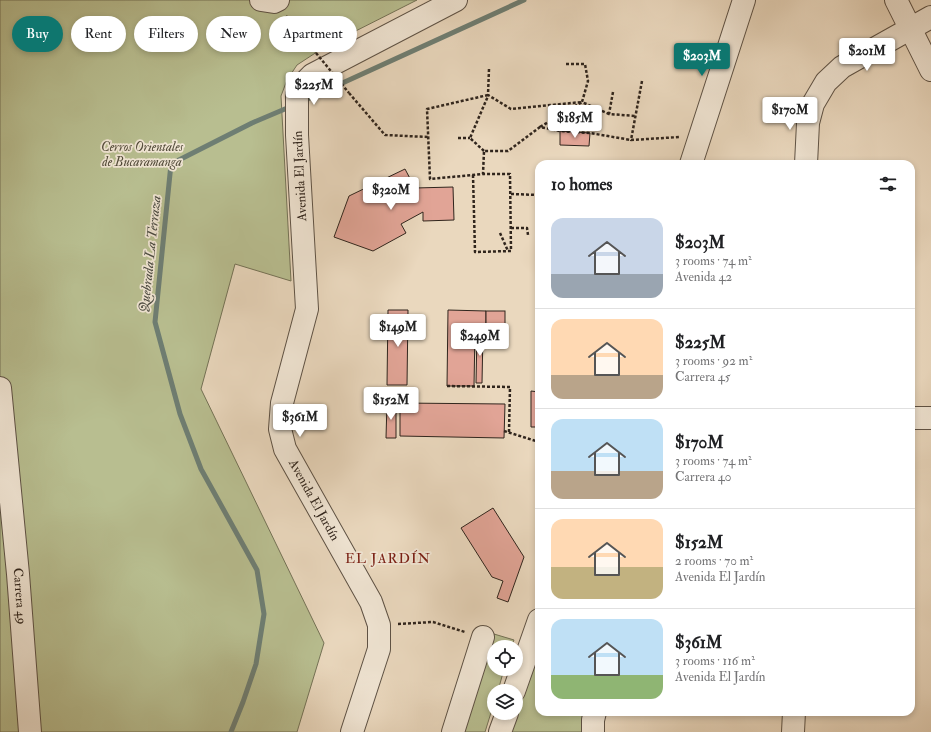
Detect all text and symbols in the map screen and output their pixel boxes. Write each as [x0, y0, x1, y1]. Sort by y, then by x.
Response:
chip: Buy [12, 16, 63, 52]
chip: Rent [71, 16, 126, 52]
chip: Filters [134, 16, 198, 52]
chip: New [206, 16, 261, 52]
chip: Apartment [269, 16, 357, 52]
pin: $201M [839, 38, 895, 72]
pin: $203M [674, 43, 730, 77]
text: $201M [848, 43, 886, 59]
text: $203M [683, 48, 721, 64]
pin: $225M [286, 72, 342, 106]
text: $225M [295, 77, 333, 93]
pin: $170M [762, 97, 818, 131]
text: $170M [771, 102, 809, 118]
pin: $185M [547, 105, 603, 139]
text: $185M [557, 110, 593, 126]
street label: Avenida El Jardín [290, 130, 310, 223]
park label: Cerros Orientales de Bucaramanga [101, 139, 183, 170]
icon: filters [877, 173, 899, 195]
text: 10 homes [551, 174, 612, 195]
pin: $320M [363, 177, 419, 211]
text: $320M [372, 182, 410, 198]
water label: Quebrada La Terraza [135, 194, 166, 313]
text: $203M [675, 232, 725, 253]
icon: home [583, 234, 631, 282]
text: 3 rooms · 74 m² [675, 253, 752, 269]
text: Avenida 42 [675, 269, 732, 285]
pin: $149M [370, 314, 426, 348]
text: $149M [379, 319, 417, 335]
pin: $249M [452, 323, 508, 357]
text: $249M [460, 328, 500, 344]
text: $225M [675, 332, 726, 353]
icon: home [583, 335, 631, 383]
text: 3 rooms · 92 m² [675, 353, 752, 369]
text: Carrera 45 [675, 369, 731, 385]
pin: $152M [363, 387, 419, 421]
text: $152M [373, 392, 409, 408]
pin: $361M [272, 404, 328, 438]
text: $361M [282, 409, 318, 425]
text: $170M [675, 432, 724, 453]
icon: home [583, 435, 631, 483]
text: 3 rooms · 74 m² [675, 453, 752, 469]
street label: Avenida El Jardín [285, 456, 343, 544]
text: Carrera 40 [675, 469, 732, 485]
text: $152M [675, 532, 723, 553]
icon: home [583, 535, 631, 583]
district label: EL JARDÍN [345, 550, 431, 567]
text: 2 rooms · 70 m² [675, 553, 753, 569]
street label: Carrera 49 [9, 567, 30, 625]
text: Avenida El Jardín [675, 569, 766, 585]
text: $361M [675, 632, 722, 653]
icon: home [583, 635, 631, 683]
map controls [487, 640, 523, 720]
button: locate [487, 640, 523, 676]
text: 3 rooms · 116 m² [675, 653, 755, 669]
text: Avenida El Jardín [675, 669, 766, 685]
button: layers [487, 684, 523, 720]

